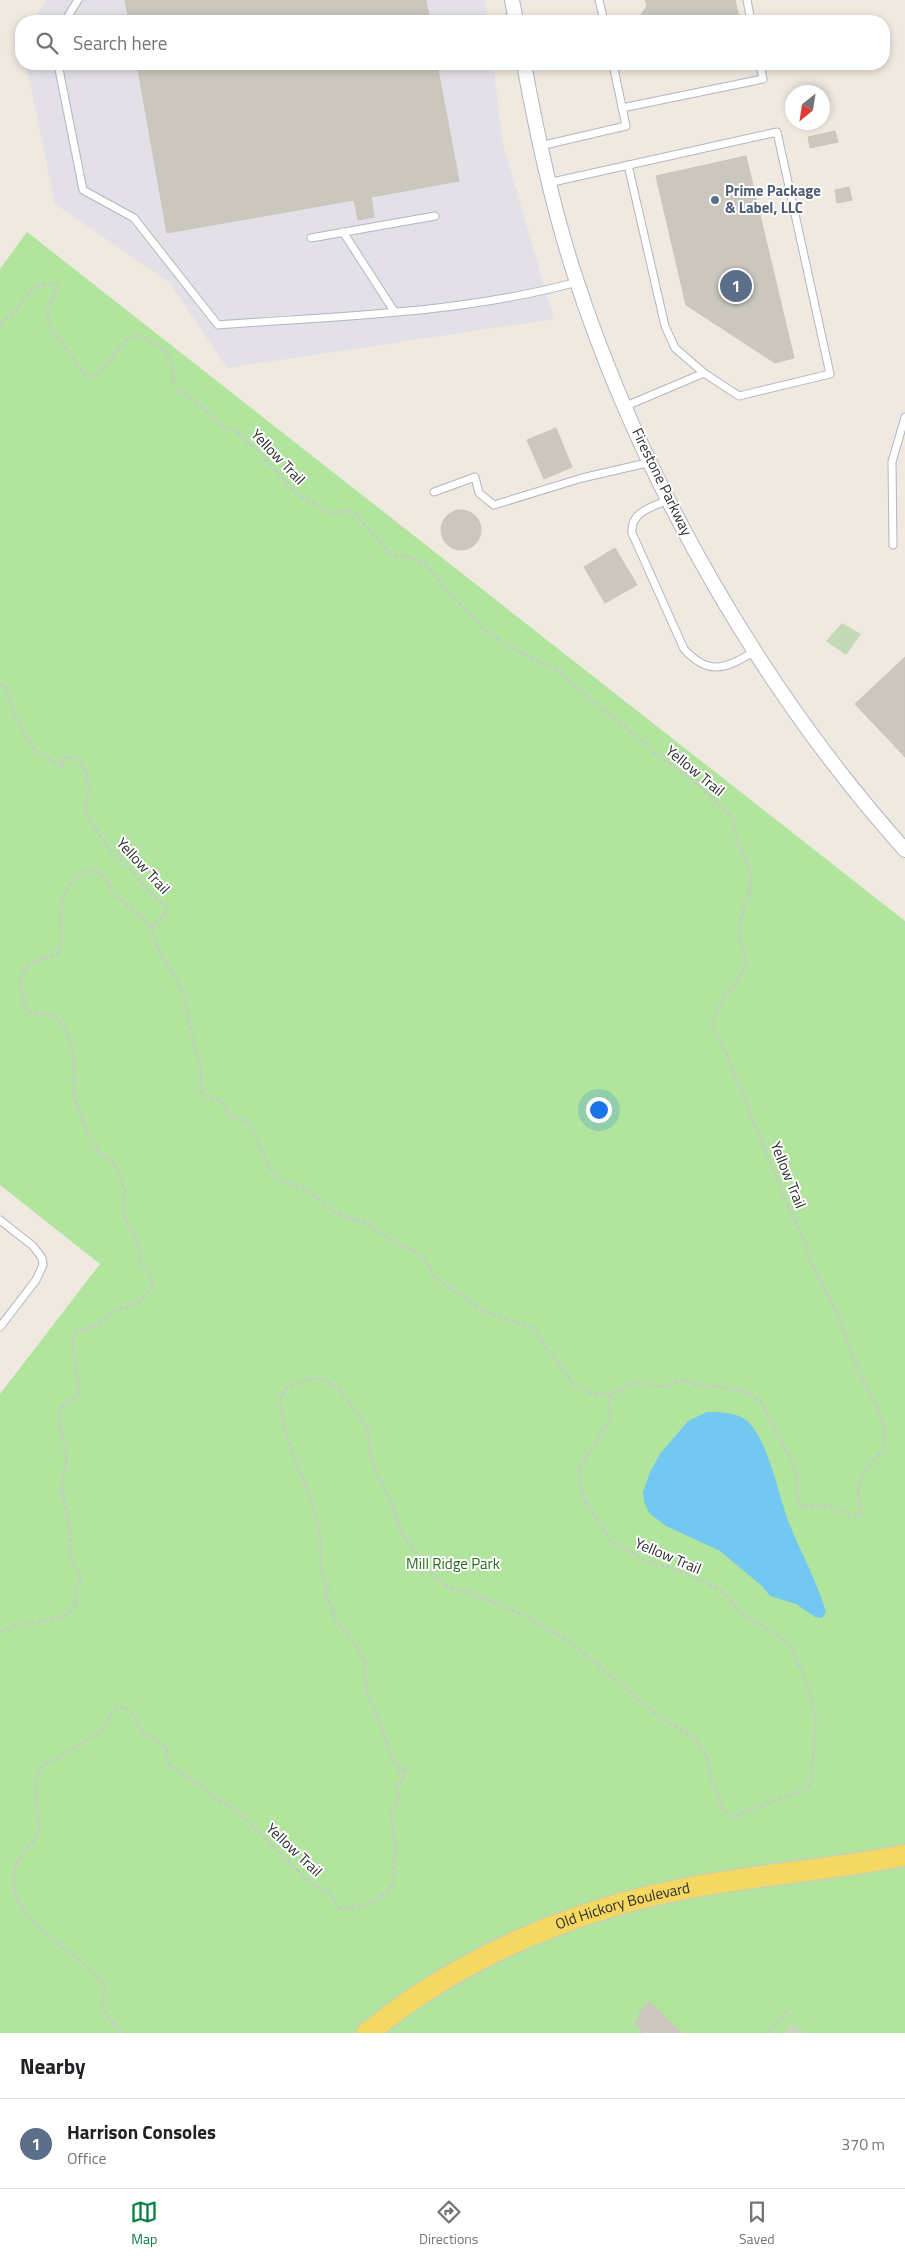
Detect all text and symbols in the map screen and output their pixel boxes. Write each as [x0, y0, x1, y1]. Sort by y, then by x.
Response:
search box [15, 15, 890, 70]
text: Search here [73, 28, 167, 57]
icon: search [33, 29, 61, 57]
north arrow [785, 85, 830, 130]
place label: Prime Package & Label, LLC [725, 179, 821, 219]
marker: Prime Package & Label, LLC [709, 194, 721, 206]
pin: 1 [720, 267, 752, 305]
street label: Yellow Trail [246, 423, 311, 490]
street label: Firestone Parkway [626, 424, 699, 540]
street label: Yellow Trail [661, 740, 730, 802]
street label: Yellow Trail [111, 832, 176, 899]
your location [586, 1097, 612, 1123]
street label: Yellow Trail [765, 1138, 812, 1212]
street label: Yellow Trail [631, 1531, 705, 1580]
park label: Mill Ridge Park [406, 1552, 500, 1575]
street label: Yellow Trail [261, 1817, 328, 1882]
street label: Old Hickory Boulevard [552, 1876, 692, 1935]
text: Nearby [20, 2050, 85, 2082]
text: Harrison Consoles [67, 2117, 216, 2146]
text: 1 [32, 2132, 40, 2156]
text: 370 m [841, 2132, 885, 2156]
text: Office [67, 2146, 107, 2170]
tab: Map [130, 2198, 158, 2249]
tab: Directions [419, 2198, 478, 2249]
tab: Saved [739, 2198, 775, 2249]

